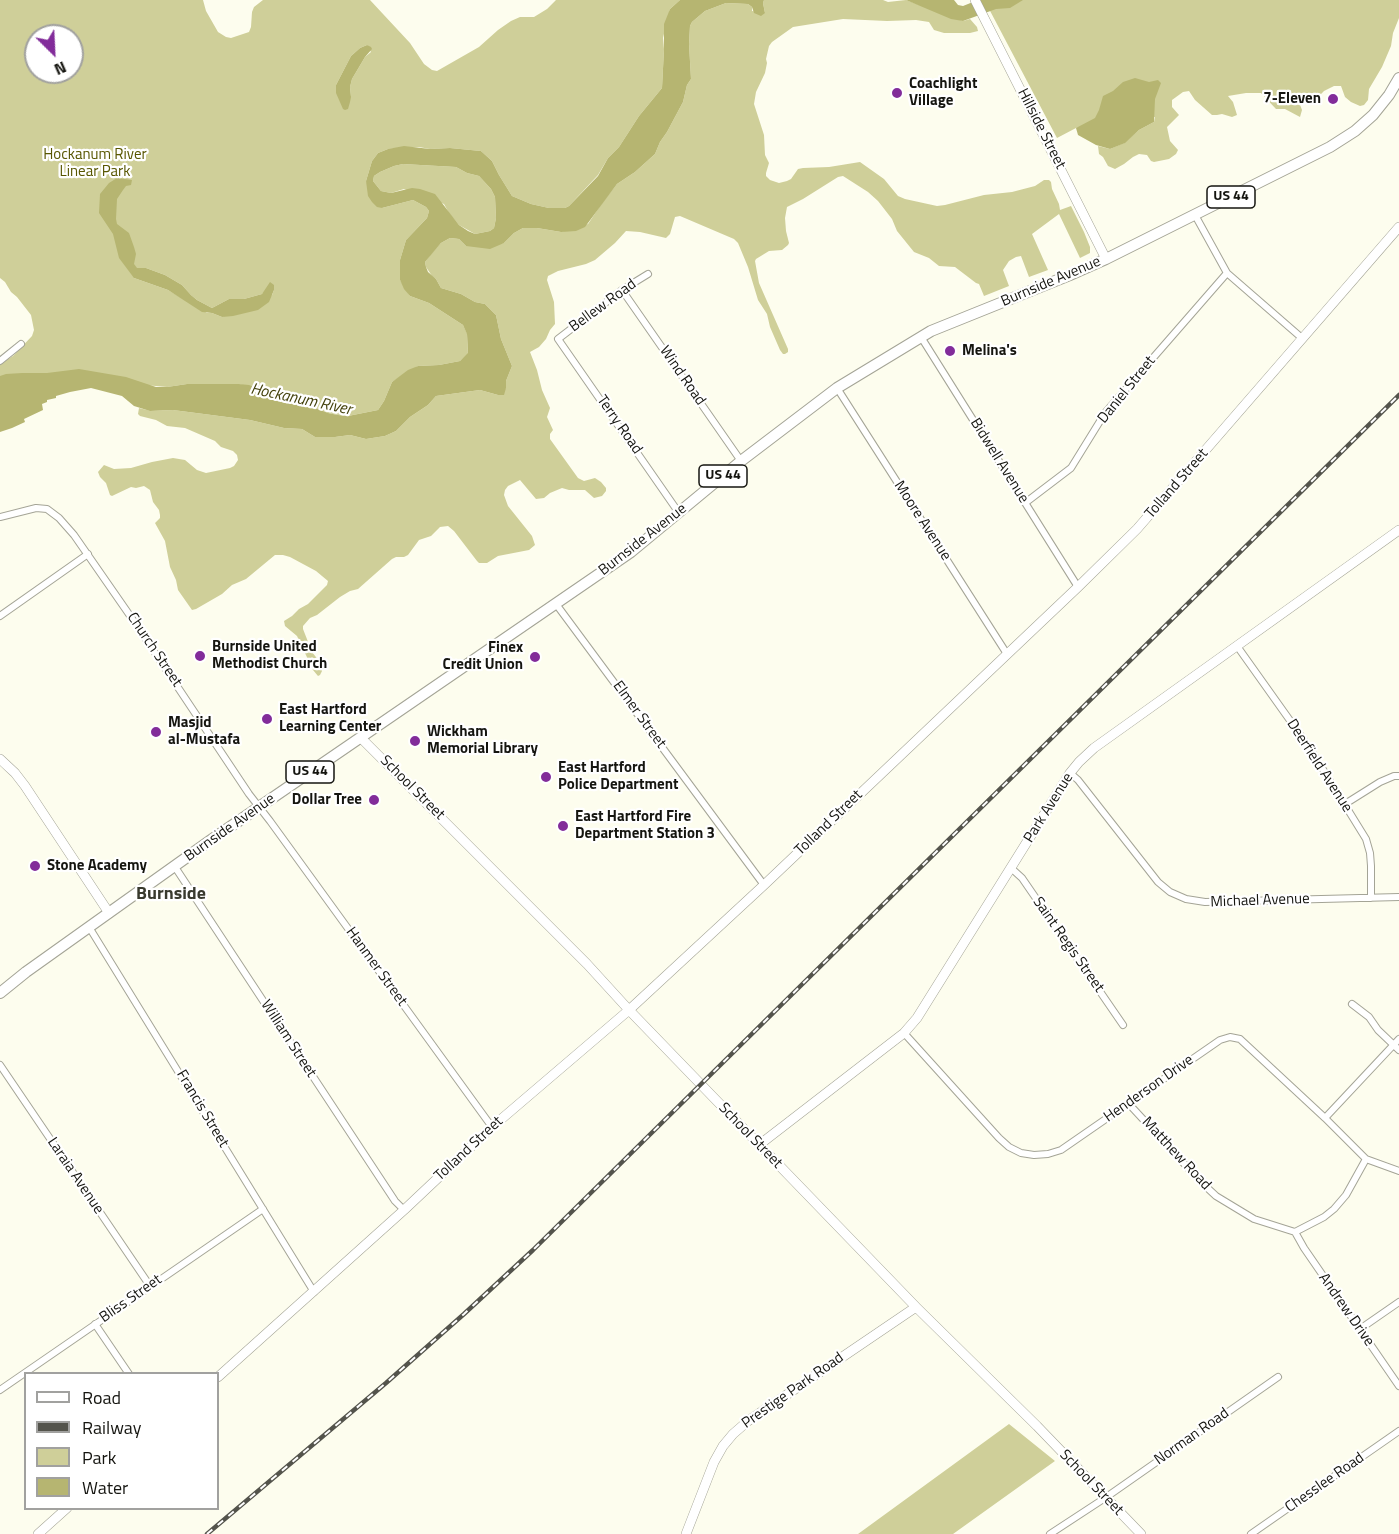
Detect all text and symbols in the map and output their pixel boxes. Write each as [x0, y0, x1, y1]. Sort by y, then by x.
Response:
north arrow [24, 24, 84, 84]
text: N [51, 55, 70, 82]
place label: Coachlight Village [909, 75, 977, 110]
marker: Coachlight Village [890, 86, 904, 100]
street label: Hillside Street [1013, 86, 1069, 172]
place label: 7-Eleven [1263, 90, 1321, 108]
marker: 7-Eleven [1326, 92, 1340, 106]
park label: Hockanum River Linear Park [43, 146, 147, 181]
road number: US 44 [1207, 186, 1255, 208]
street label: Burnside Avenue [998, 253, 1104, 311]
street label: Bellew Road [566, 276, 640, 336]
place label: Melina's [962, 342, 1017, 360]
street label: Wind Road [655, 343, 709, 409]
marker: Melina's [943, 344, 957, 358]
street label: Daniel Street [1094, 353, 1160, 427]
water label: Hockanum River [249, 380, 353, 420]
street label: Terry Road [592, 392, 646, 458]
street label: Bidwell Avenue [966, 415, 1032, 507]
street label: Tolland Street [1142, 445, 1212, 523]
road number: US 44 [699, 465, 747, 487]
street label: Moore Avenue [890, 478, 954, 564]
street label: Burnside Avenue [596, 500, 690, 580]
street label: Church Street [123, 609, 185, 691]
place label: Burnside United Methodist Church [212, 638, 327, 673]
place label: Finex Credit Union [443, 639, 523, 674]
marker: Burnside United Methodist Church [193, 649, 207, 663]
marker: Finex Credit Union [528, 650, 542, 664]
street label: Elmer Street [608, 678, 670, 752]
place label: East Hartford Learning Center [279, 701, 381, 736]
marker: East Hartford Learning Center [260, 712, 274, 726]
place label: Masjid al-Mustafa [168, 714, 240, 749]
street label: Deerfield Avenue [1282, 716, 1356, 816]
place label: Wickham Memorial Library [427, 723, 538, 758]
marker: Masjid al-Mustafa [149, 725, 163, 739]
marker: Wickham Memorial Library [408, 734, 422, 748]
street label: School Street [376, 752, 448, 824]
place label: East Hartford Police Department [558, 759, 678, 794]
road number: US 44 [286, 761, 334, 783]
marker: East Hartford Police Department [539, 770, 553, 784]
street label: Park Avenue [1020, 770, 1078, 846]
street label: Tolland Street [792, 786, 866, 860]
street label: Burnside Avenue [181, 790, 279, 866]
place label: Dollar Tree [292, 791, 362, 809]
marker: Dollar Tree [367, 793, 381, 807]
place label: East Hartford Fire Department Station 3 [575, 808, 715, 843]
marker: East Hartford Fire Department Station 3 [556, 819, 570, 833]
place label: Stone Academy [47, 857, 147, 875]
marker: Stone Academy [28, 859, 42, 873]
district label: Burnside [136, 884, 206, 906]
street label: Michael Avenue [1210, 890, 1310, 912]
street label: Saint Regis Street [1028, 894, 1108, 996]
street label: Hanmer Street [341, 924, 411, 1010]
street label: William Street [256, 997, 320, 1081]
street label: Henderson Drive [1101, 1051, 1197, 1127]
street label: Francis Street [172, 1067, 232, 1151]
street label: School Street [714, 1100, 786, 1172]
street label: Tolland Street [431, 1113, 507, 1185]
street label: Matthew Road [1138, 1114, 1214, 1194]
street label: Laraia Avenue [43, 1134, 107, 1218]
street label: Andrew Drive [1314, 1270, 1378, 1350]
street label: Bliss Street [96, 1271, 166, 1327]
street label: Prestige Park Road [739, 1349, 847, 1433]
legend [24, 1372, 219, 1510]
text: Road [82, 1384, 121, 1411]
street label: Norman Road [1151, 1405, 1233, 1469]
text: Railway [82, 1414, 141, 1441]
text: Park [82, 1444, 116, 1471]
street label: School Street [1055, 1447, 1127, 1519]
street label: Chesslee Road [1282, 1449, 1368, 1517]
text: Water [82, 1474, 128, 1501]

